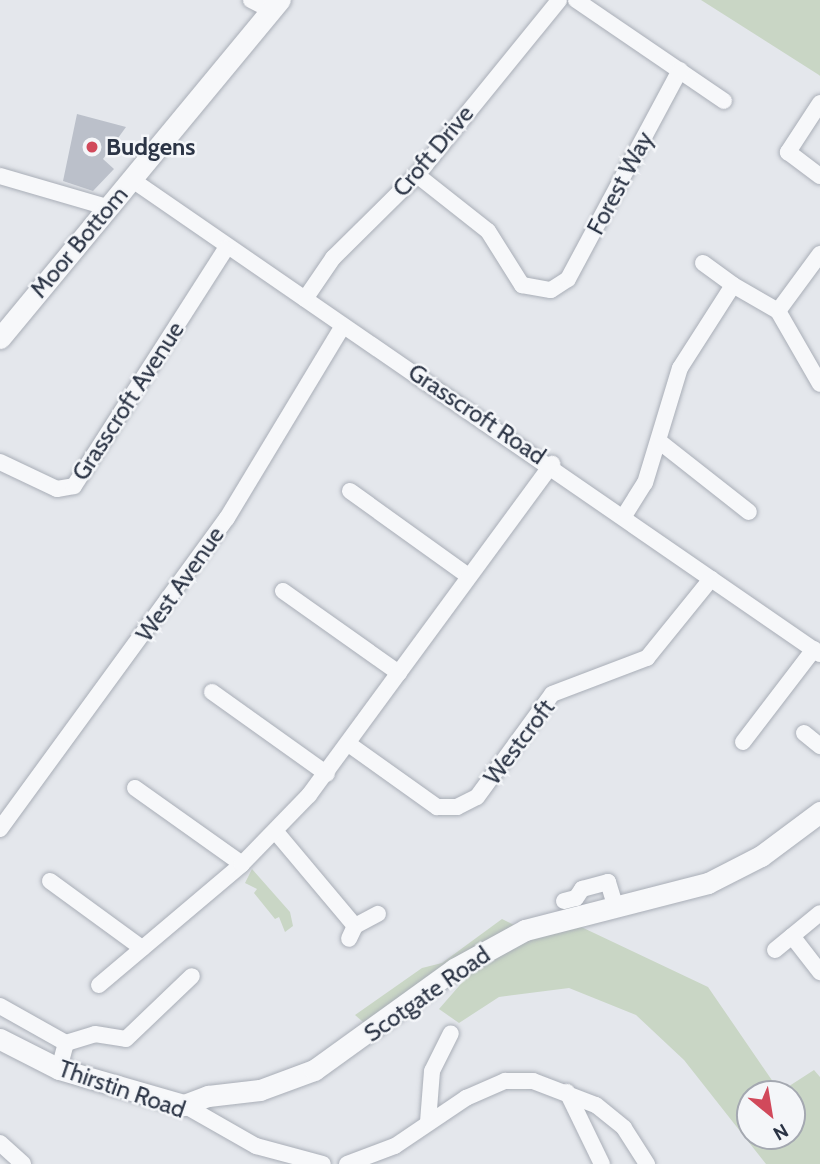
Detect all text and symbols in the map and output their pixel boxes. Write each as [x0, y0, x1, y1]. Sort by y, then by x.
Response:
street label: Croft Drive [387, 100, 479, 202]
street label: Forest Way [581, 127, 659, 239]
place label: Budgens [106, 133, 196, 161]
marker: Budgens [84, 139, 100, 155]
street label: Moor Bottom [24, 181, 134, 303]
street label: Grasscroft Avenue [66, 316, 190, 486]
street label: Grasscroft Road [403, 357, 551, 471]
street label: West Avenue [130, 521, 230, 647]
street label: Westcroft [478, 694, 560, 790]
street label: Scotgate Road [359, 940, 495, 1048]
street label: Thirstin Road [55, 1054, 189, 1124]
north arrow [736, 1080, 806, 1150]
text: N [769, 1119, 792, 1145]

